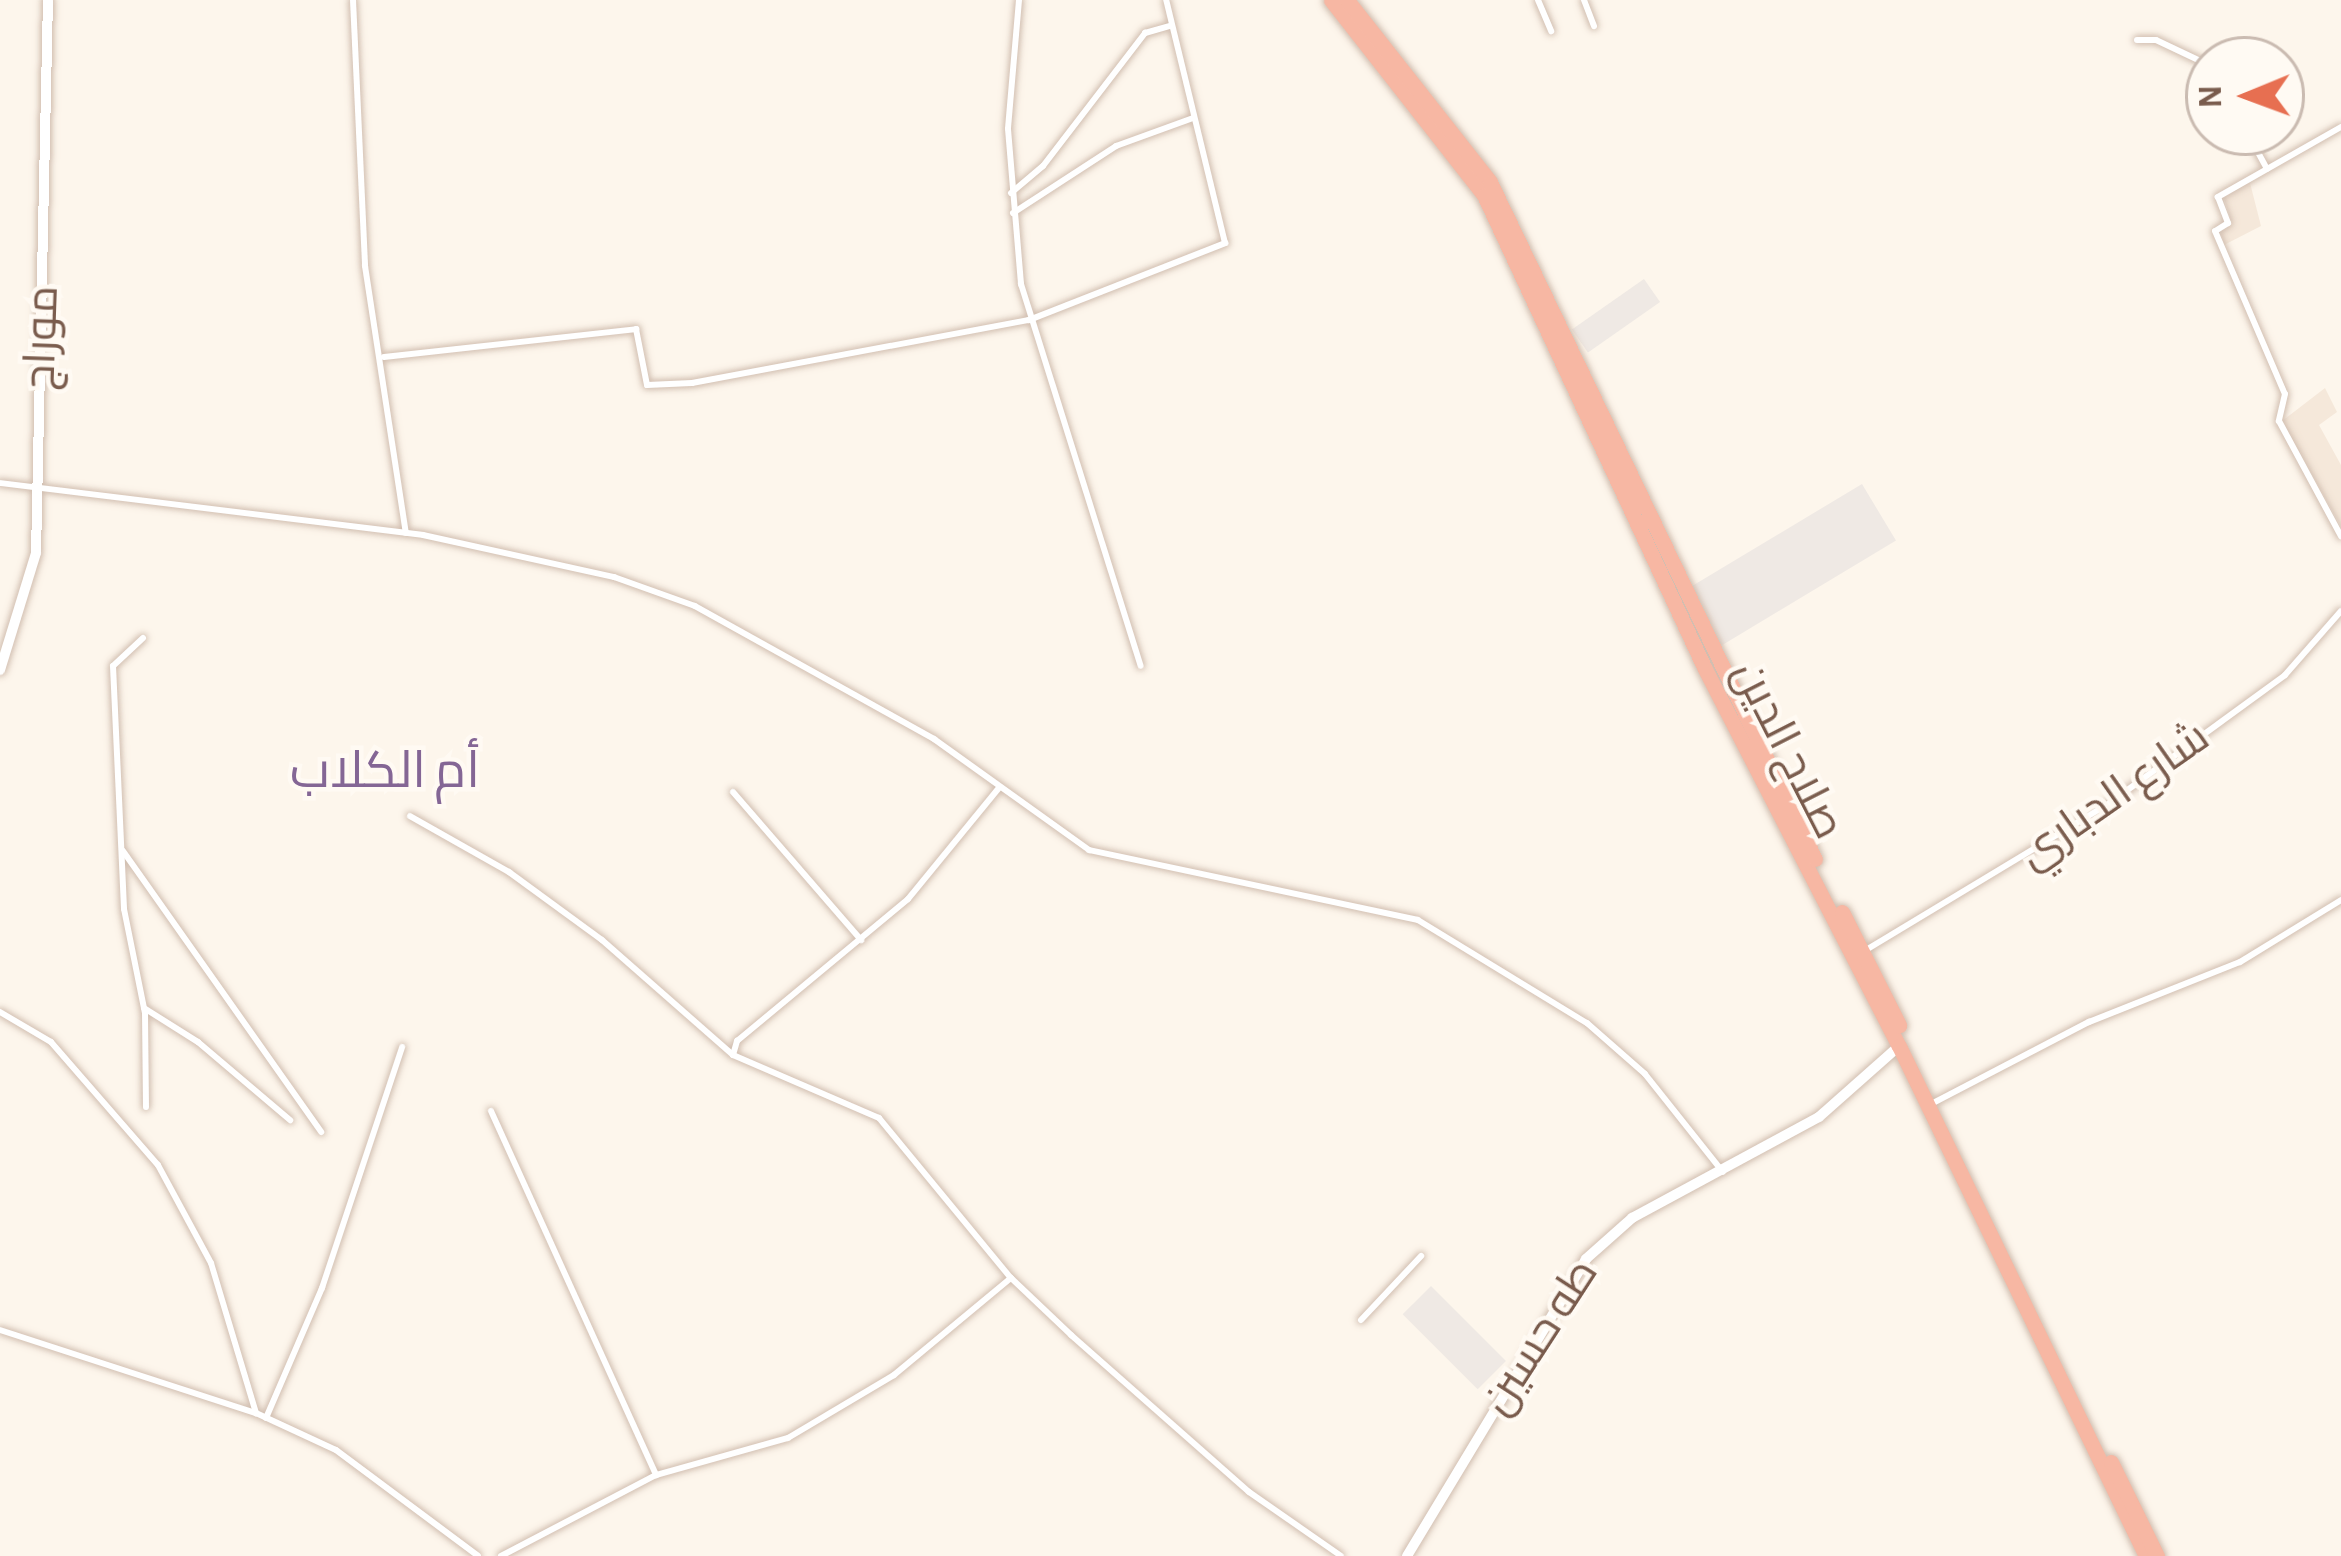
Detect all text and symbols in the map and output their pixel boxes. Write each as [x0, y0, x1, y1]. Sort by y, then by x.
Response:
north arrow [2185, 36, 2305, 156]
text: N [2195, 85, 2228, 108]
street label: موراج [13, 285, 71, 391]
street label: صلاح الدين [1720, 652, 1856, 848]
street label: شارع الدباري [2008, 711, 2220, 881]
district label: أم الكلاب [290, 741, 480, 803]
street label: طه حسين [1470, 1249, 1610, 1425]

